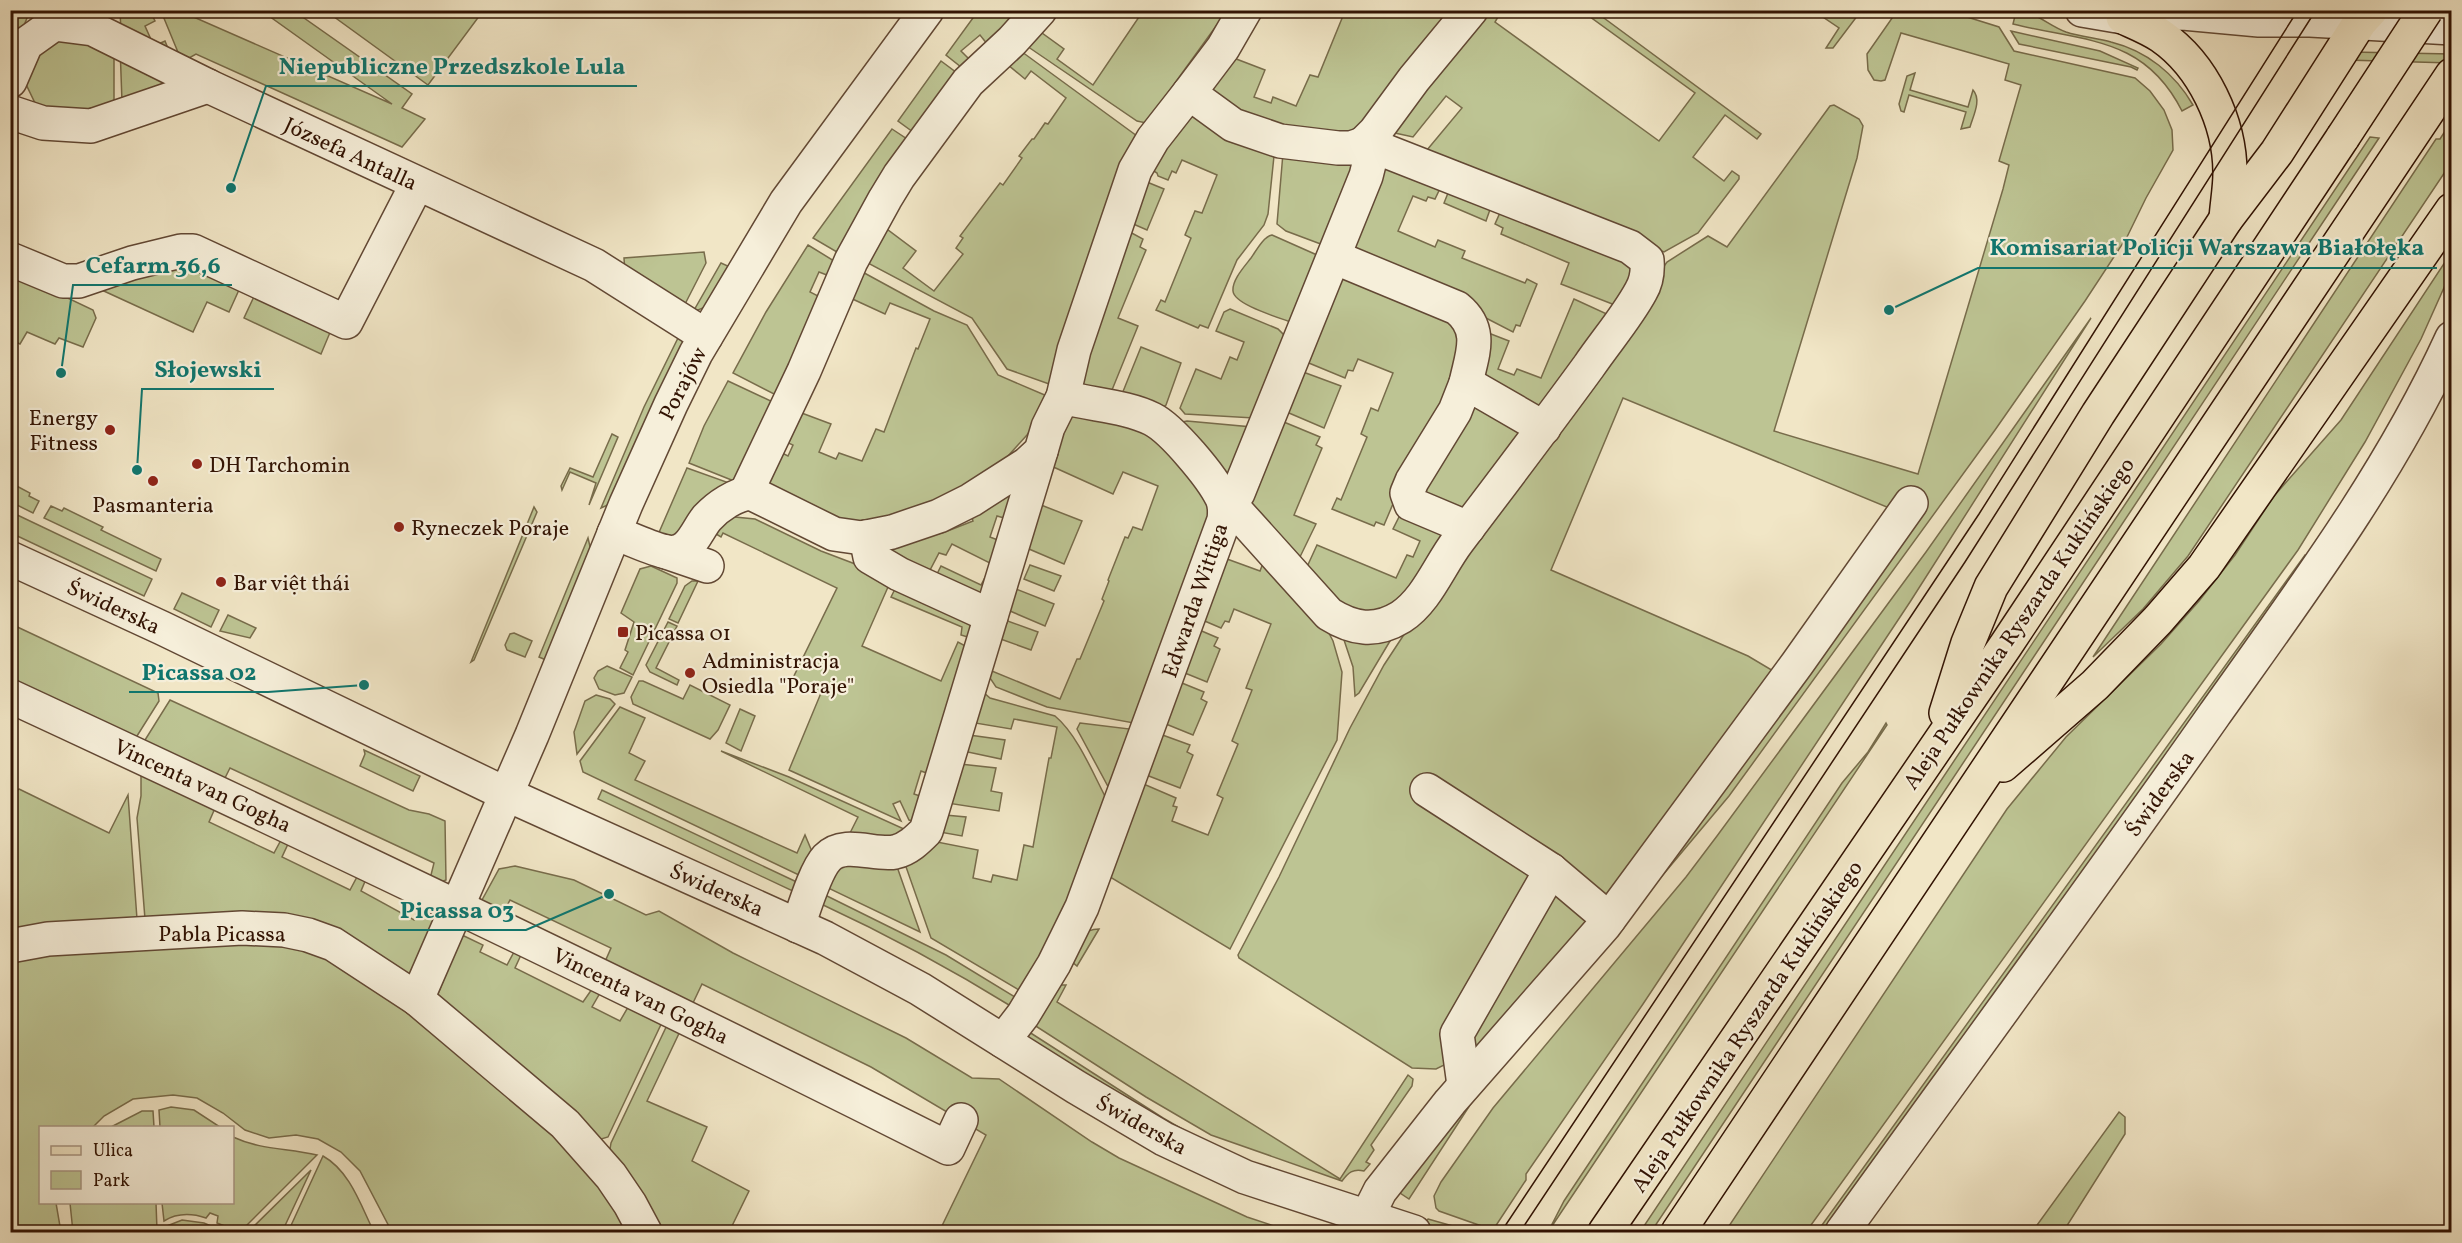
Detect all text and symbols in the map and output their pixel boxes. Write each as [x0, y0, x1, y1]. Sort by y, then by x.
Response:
callout: Niepubliczne Przedszkole Lula [266, 44, 637, 86]
text: Niepubliczne Przedszkole Lula [279, 51, 625, 85]
street label: Józsefa Antalla [278, 111, 422, 200]
callout: Komisariat Policji Warszawa Białołęka [1978, 226, 2437, 268]
text: Komisariat Policji Warszawa Białołęka [1990, 232, 2424, 266]
callout: Cefarm 36,6 [73, 243, 232, 285]
text: Cefarm 36,6 [85, 250, 221, 284]
street label: Porajów [652, 342, 716, 426]
callout: Słojewski [142, 347, 274, 389]
text: Słojewski [154, 354, 262, 388]
place label: Energy Fitness [29, 404, 98, 460]
marker: Energy Fitness [103, 423, 117, 437]
place label: DH Tarchomin [209, 451, 350, 482]
street label: Aleja Pułkownika Ryszarda Kuklińskiego [1897, 452, 2143, 797]
marker: DH Tarchomin [190, 457, 204, 471]
marker: Pasmanteria [146, 474, 160, 488]
place label: Pasmanteria [92, 491, 214, 522]
place label: Ryneczek Poraje [411, 514, 569, 545]
street label: Edwarda Wittiga [1155, 519, 1237, 682]
marker: Ryneczek Poraje [392, 520, 406, 534]
place label: Bar việt thái [233, 569, 350, 600]
street label: Świderska [61, 573, 165, 644]
marker: Bar việt thái [214, 575, 228, 589]
place label: Picassa 01 [635, 619, 731, 650]
marker: Picassa 01 [616, 625, 630, 639]
place label: Administracja Osiedla "Poraje" [702, 647, 854, 703]
callout: Picassa 02 [129, 650, 268, 692]
text: Picassa 02 [141, 657, 257, 691]
marker: Administracja Osiedla "Poraje" [683, 666, 697, 680]
street label: Vincenta van Gogha [108, 732, 296, 842]
street label: Świderska [2119, 745, 2203, 844]
street label: Aleja Pułkownika Ryszarda Kuklińskiego [1625, 855, 1871, 1200]
street label: Świderska [664, 857, 768, 926]
callout: Picassa 03 [388, 888, 526, 930]
text: Picassa 03 [400, 895, 514, 929]
street label: Pabla Picassa [158, 920, 286, 951]
street label: Vincenta van Gogha [546, 941, 733, 1053]
street label: Świderska [1089, 1088, 1192, 1164]
legend [39, 1126, 234, 1204]
text: Ulica [93, 1139, 133, 1164]
text: Park [93, 1169, 130, 1194]

